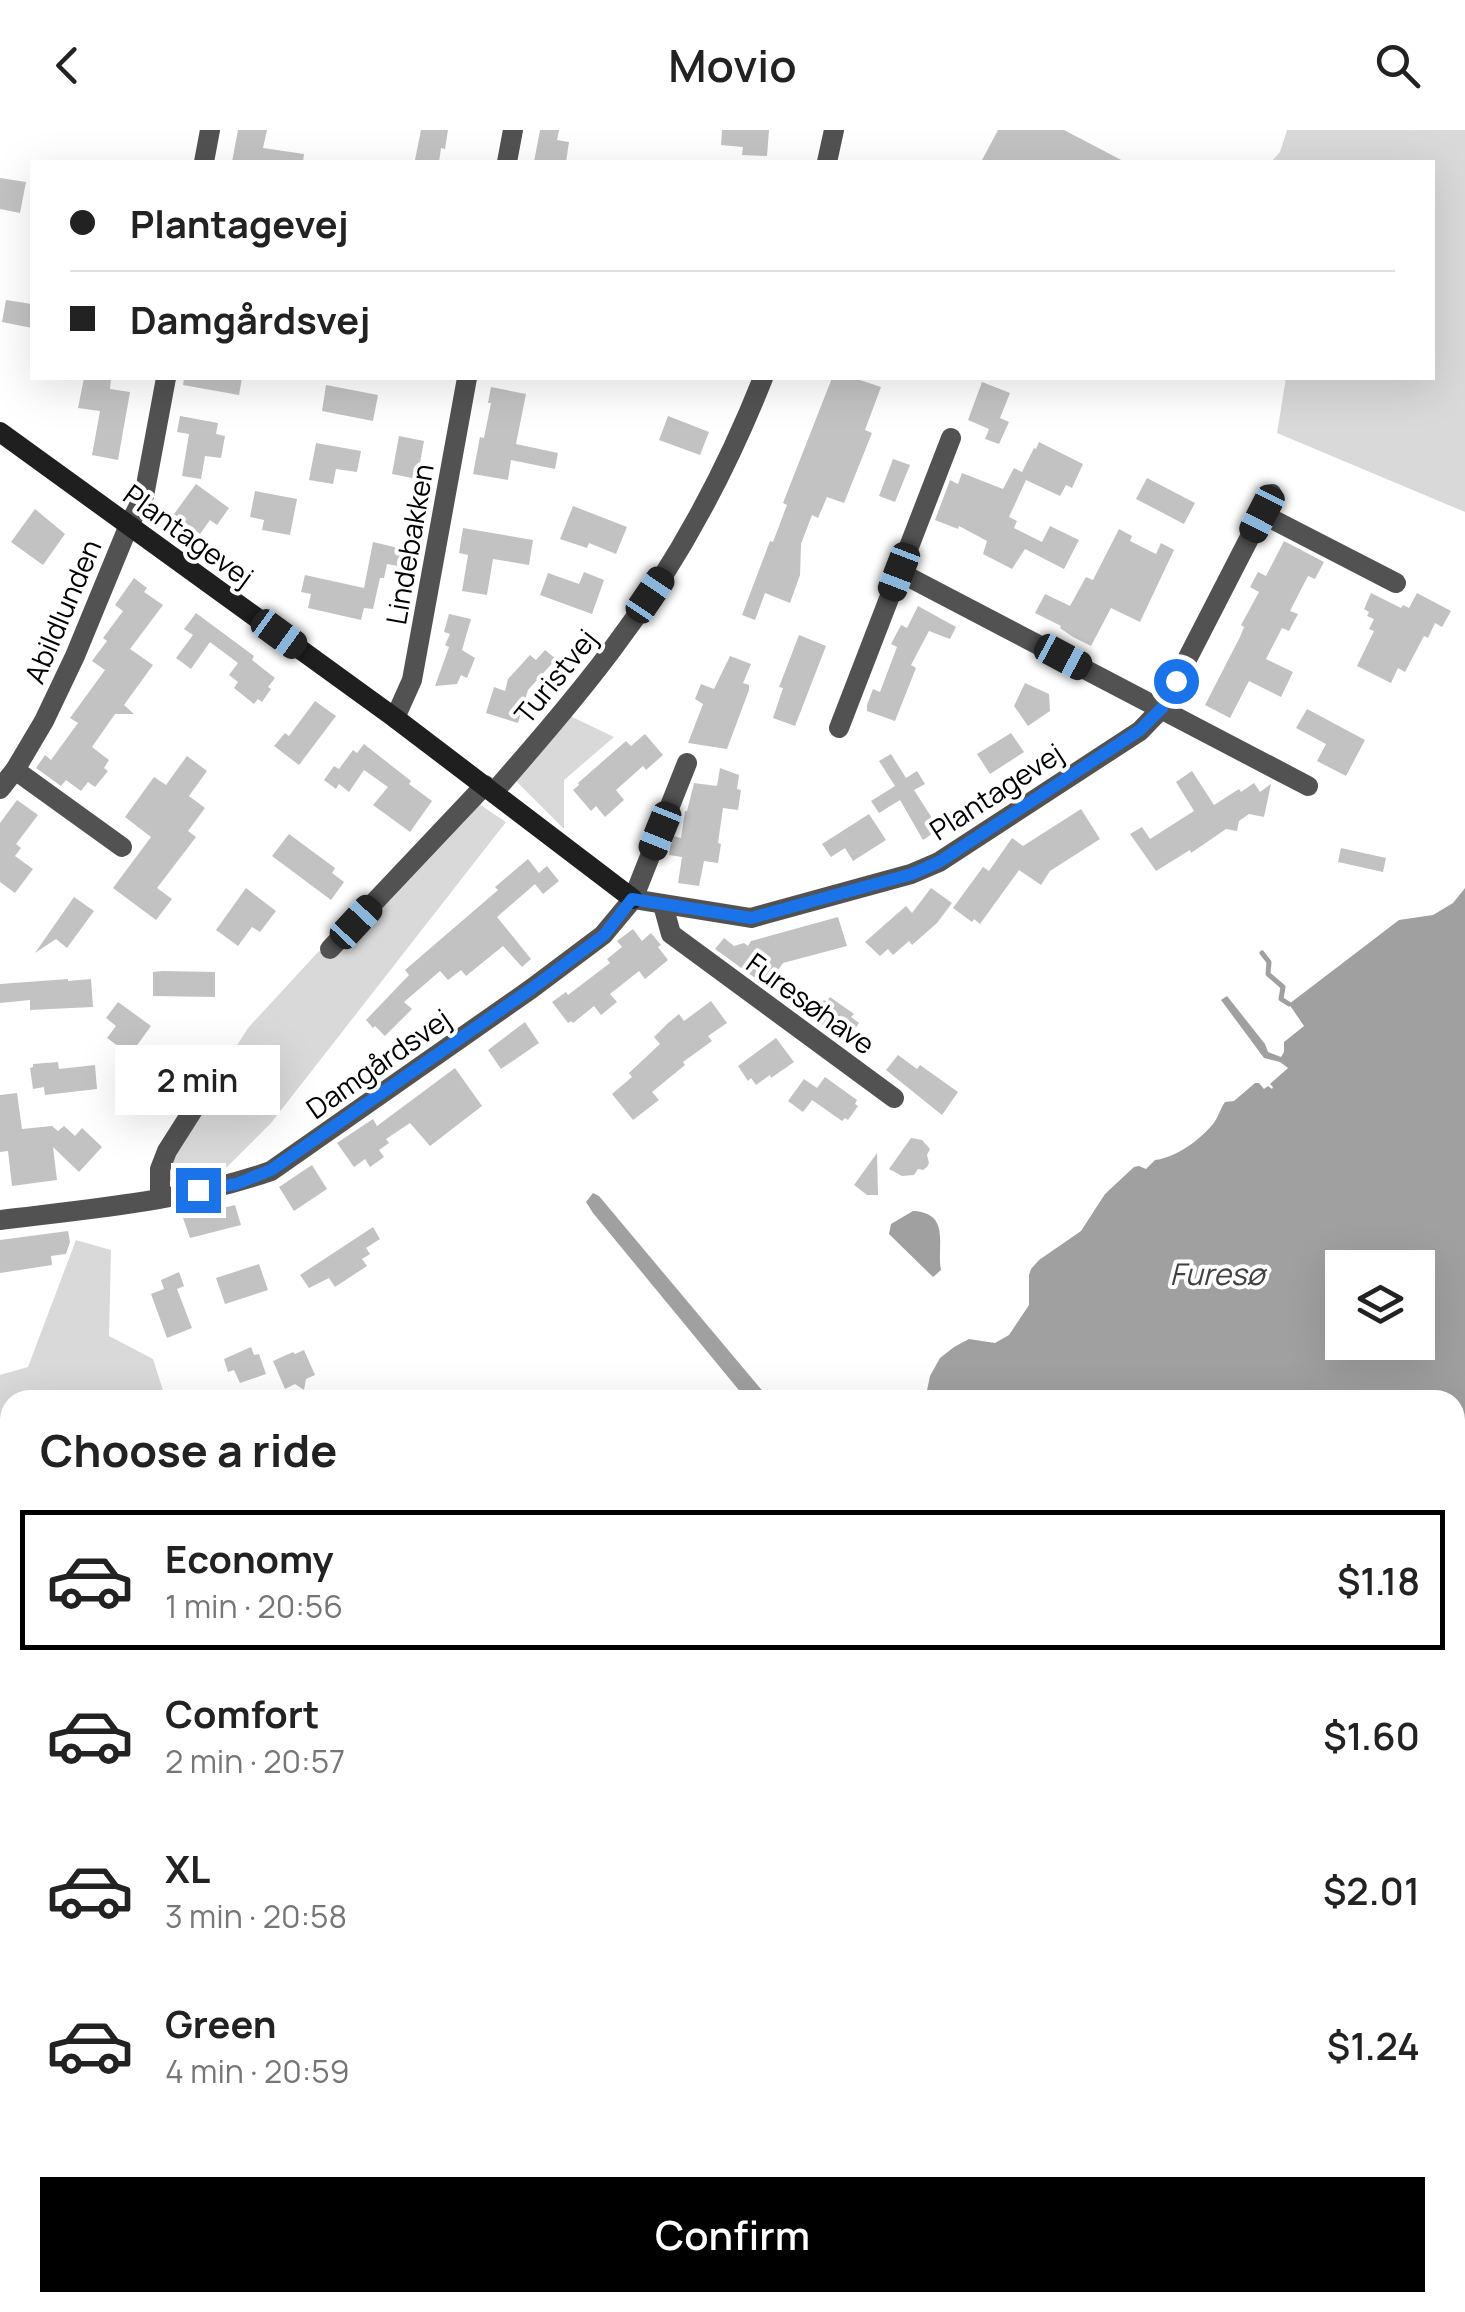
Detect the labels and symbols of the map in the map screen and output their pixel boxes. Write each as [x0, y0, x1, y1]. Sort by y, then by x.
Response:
street label: Lindebakken [376, 461, 442, 627]
street label: Plantagevej [116, 475, 262, 595]
car [1235, 480, 1289, 548]
street label: Abildlunden [15, 533, 109, 689]
car [874, 539, 924, 605]
car [621, 562, 679, 628]
car [246, 604, 312, 664]
street label: Turistvej [505, 621, 605, 731]
car [1029, 630, 1097, 684]
route start [1154, 659, 1199, 704]
street label: Plantagevej [922, 734, 1070, 848]
car [635, 798, 685, 864]
car [325, 890, 387, 954]
street label: Furesøhave [739, 944, 883, 1062]
street label: Damgårdsvej [298, 999, 458, 1127]
callout: 2 min [116, 1045, 280, 1115]
route end [176, 1168, 221, 1213]
water label: Furesø [1170, 1253, 1267, 1294]

